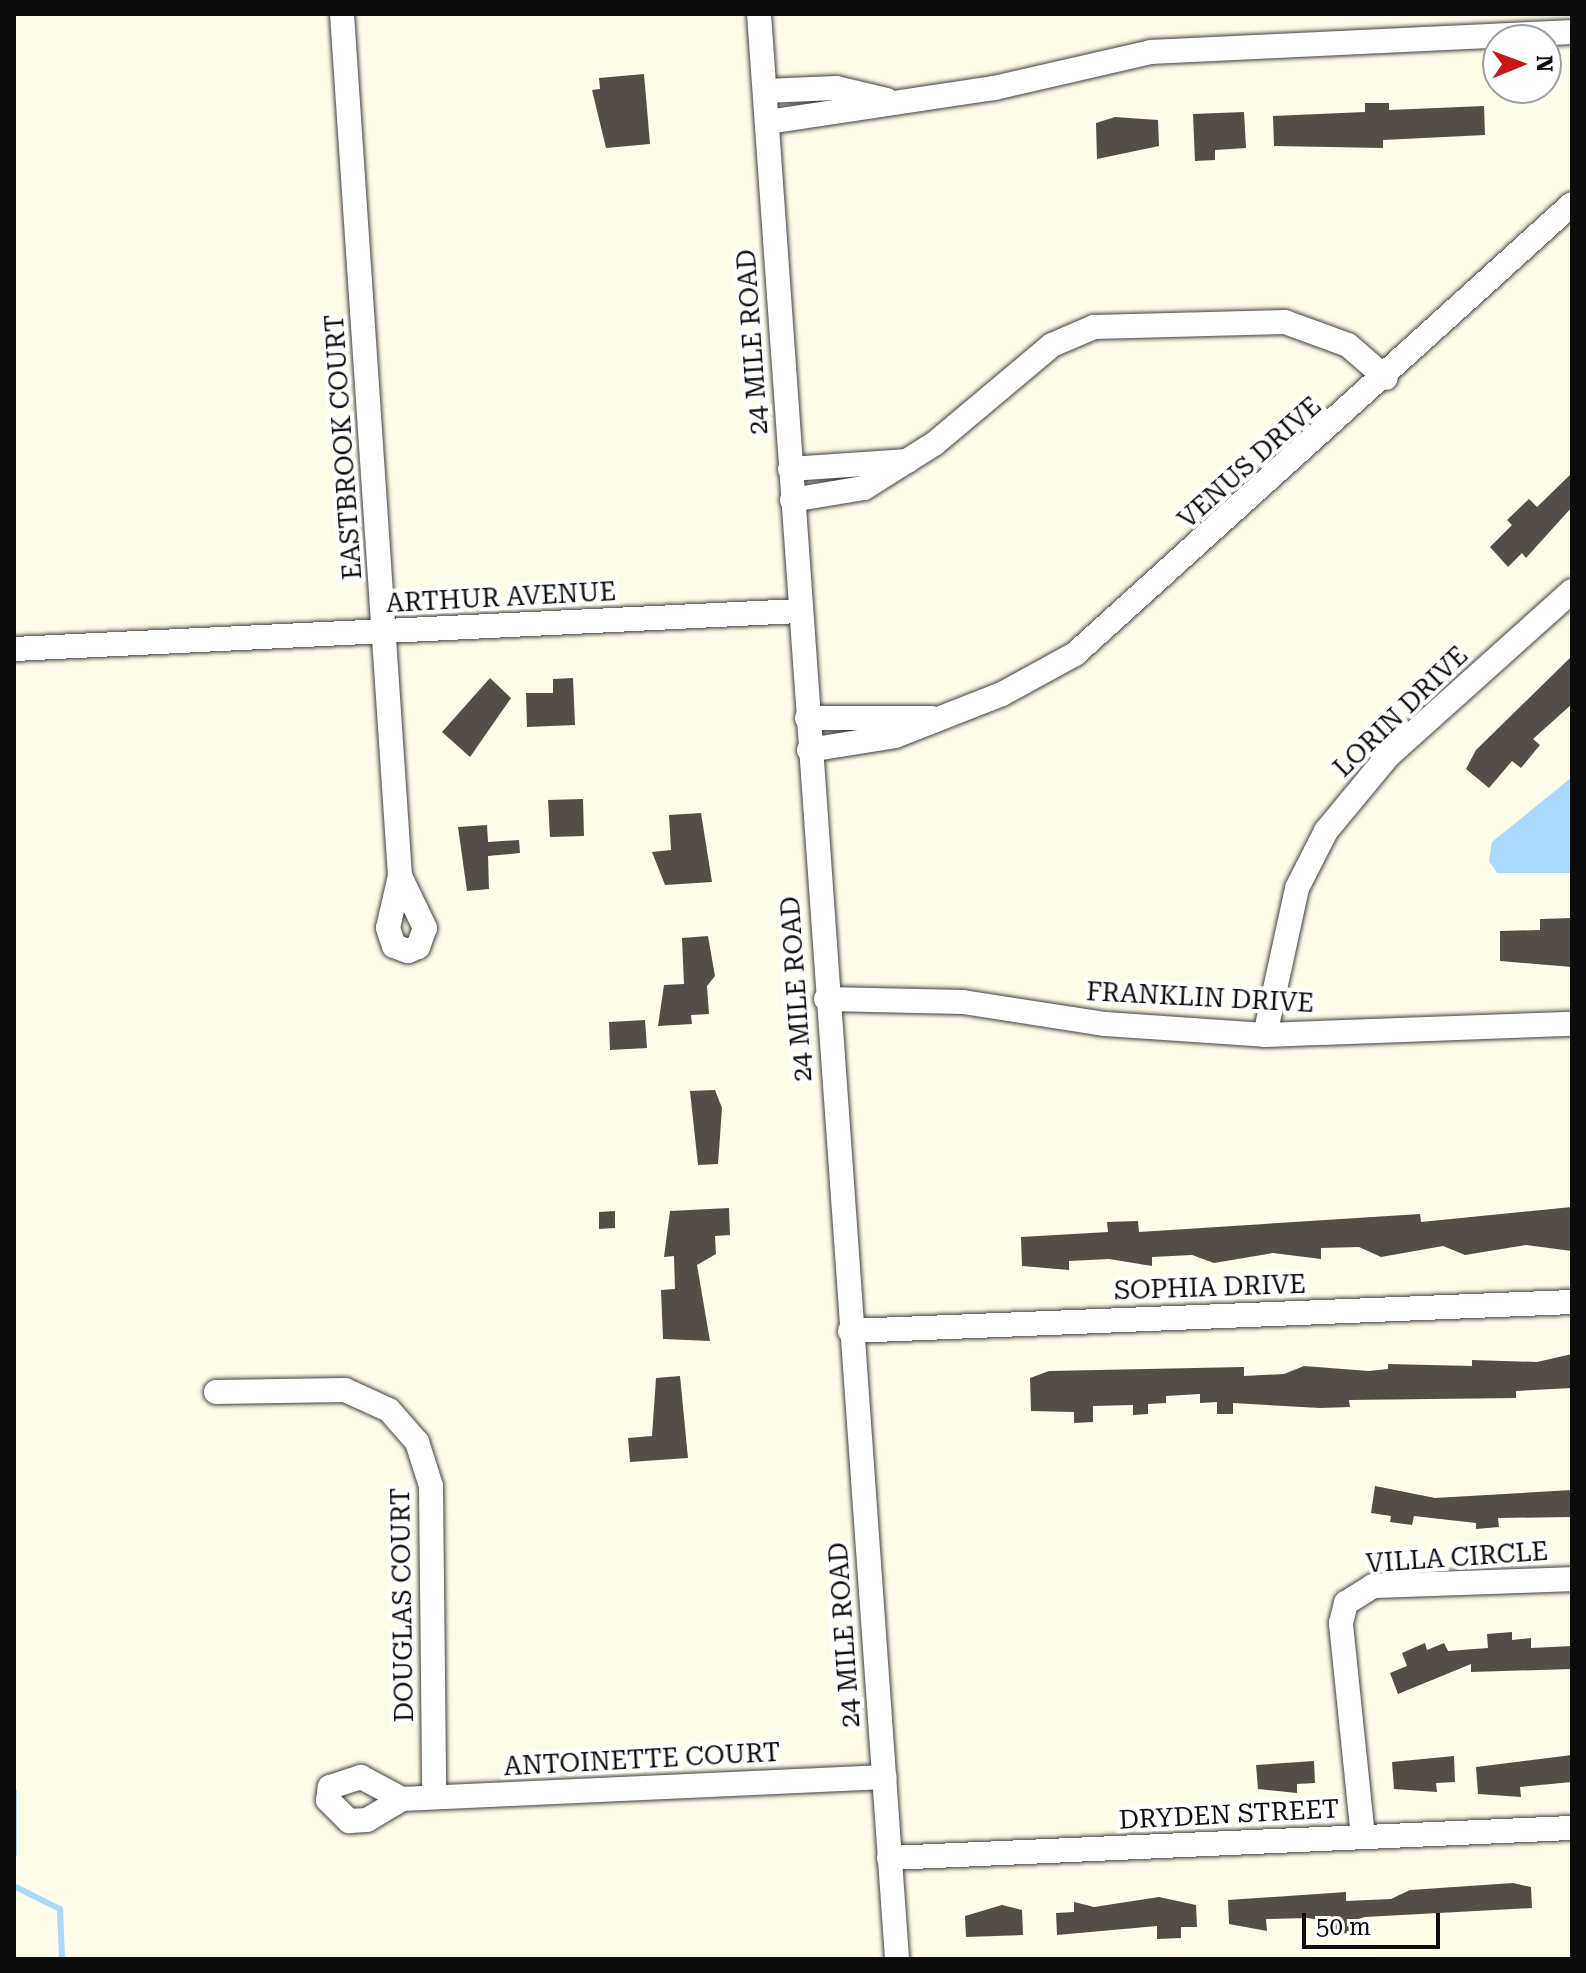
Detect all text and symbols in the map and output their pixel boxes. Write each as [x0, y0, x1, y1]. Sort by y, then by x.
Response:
north arrow [1482, 24, 1562, 104]
text: N [1532, 55, 1557, 72]
street label: 24 MILE ROAD [731, 248, 775, 436]
street label: EASTBROOK COURT [319, 313, 369, 581]
street label: VENUS DRIVE [1172, 391, 1328, 535]
street label: ARTHUR AVENUE [385, 576, 617, 620]
street label: LORIN DRIVE [1327, 640, 1475, 784]
street label: 24 MILE ROAD [775, 895, 819, 1083]
street label: FRANKLIN DRIVE [1085, 976, 1315, 1020]
street label: SOPHIA DRIVE [1113, 1269, 1307, 1307]
street label: DOUGLAS COURT [385, 1488, 421, 1722]
street label: VILLA CIRCLE [1365, 1536, 1549, 1580]
street label: 24 MILE ROAD [823, 1541, 867, 1729]
street label: ANTOINETTE COURT [503, 1737, 781, 1783]
street label: DRYDEN STREET [1118, 1794, 1340, 1836]
scale bar [1306, 1897, 1444, 1947]
text: 50 m [1316, 1913, 1371, 1941]

